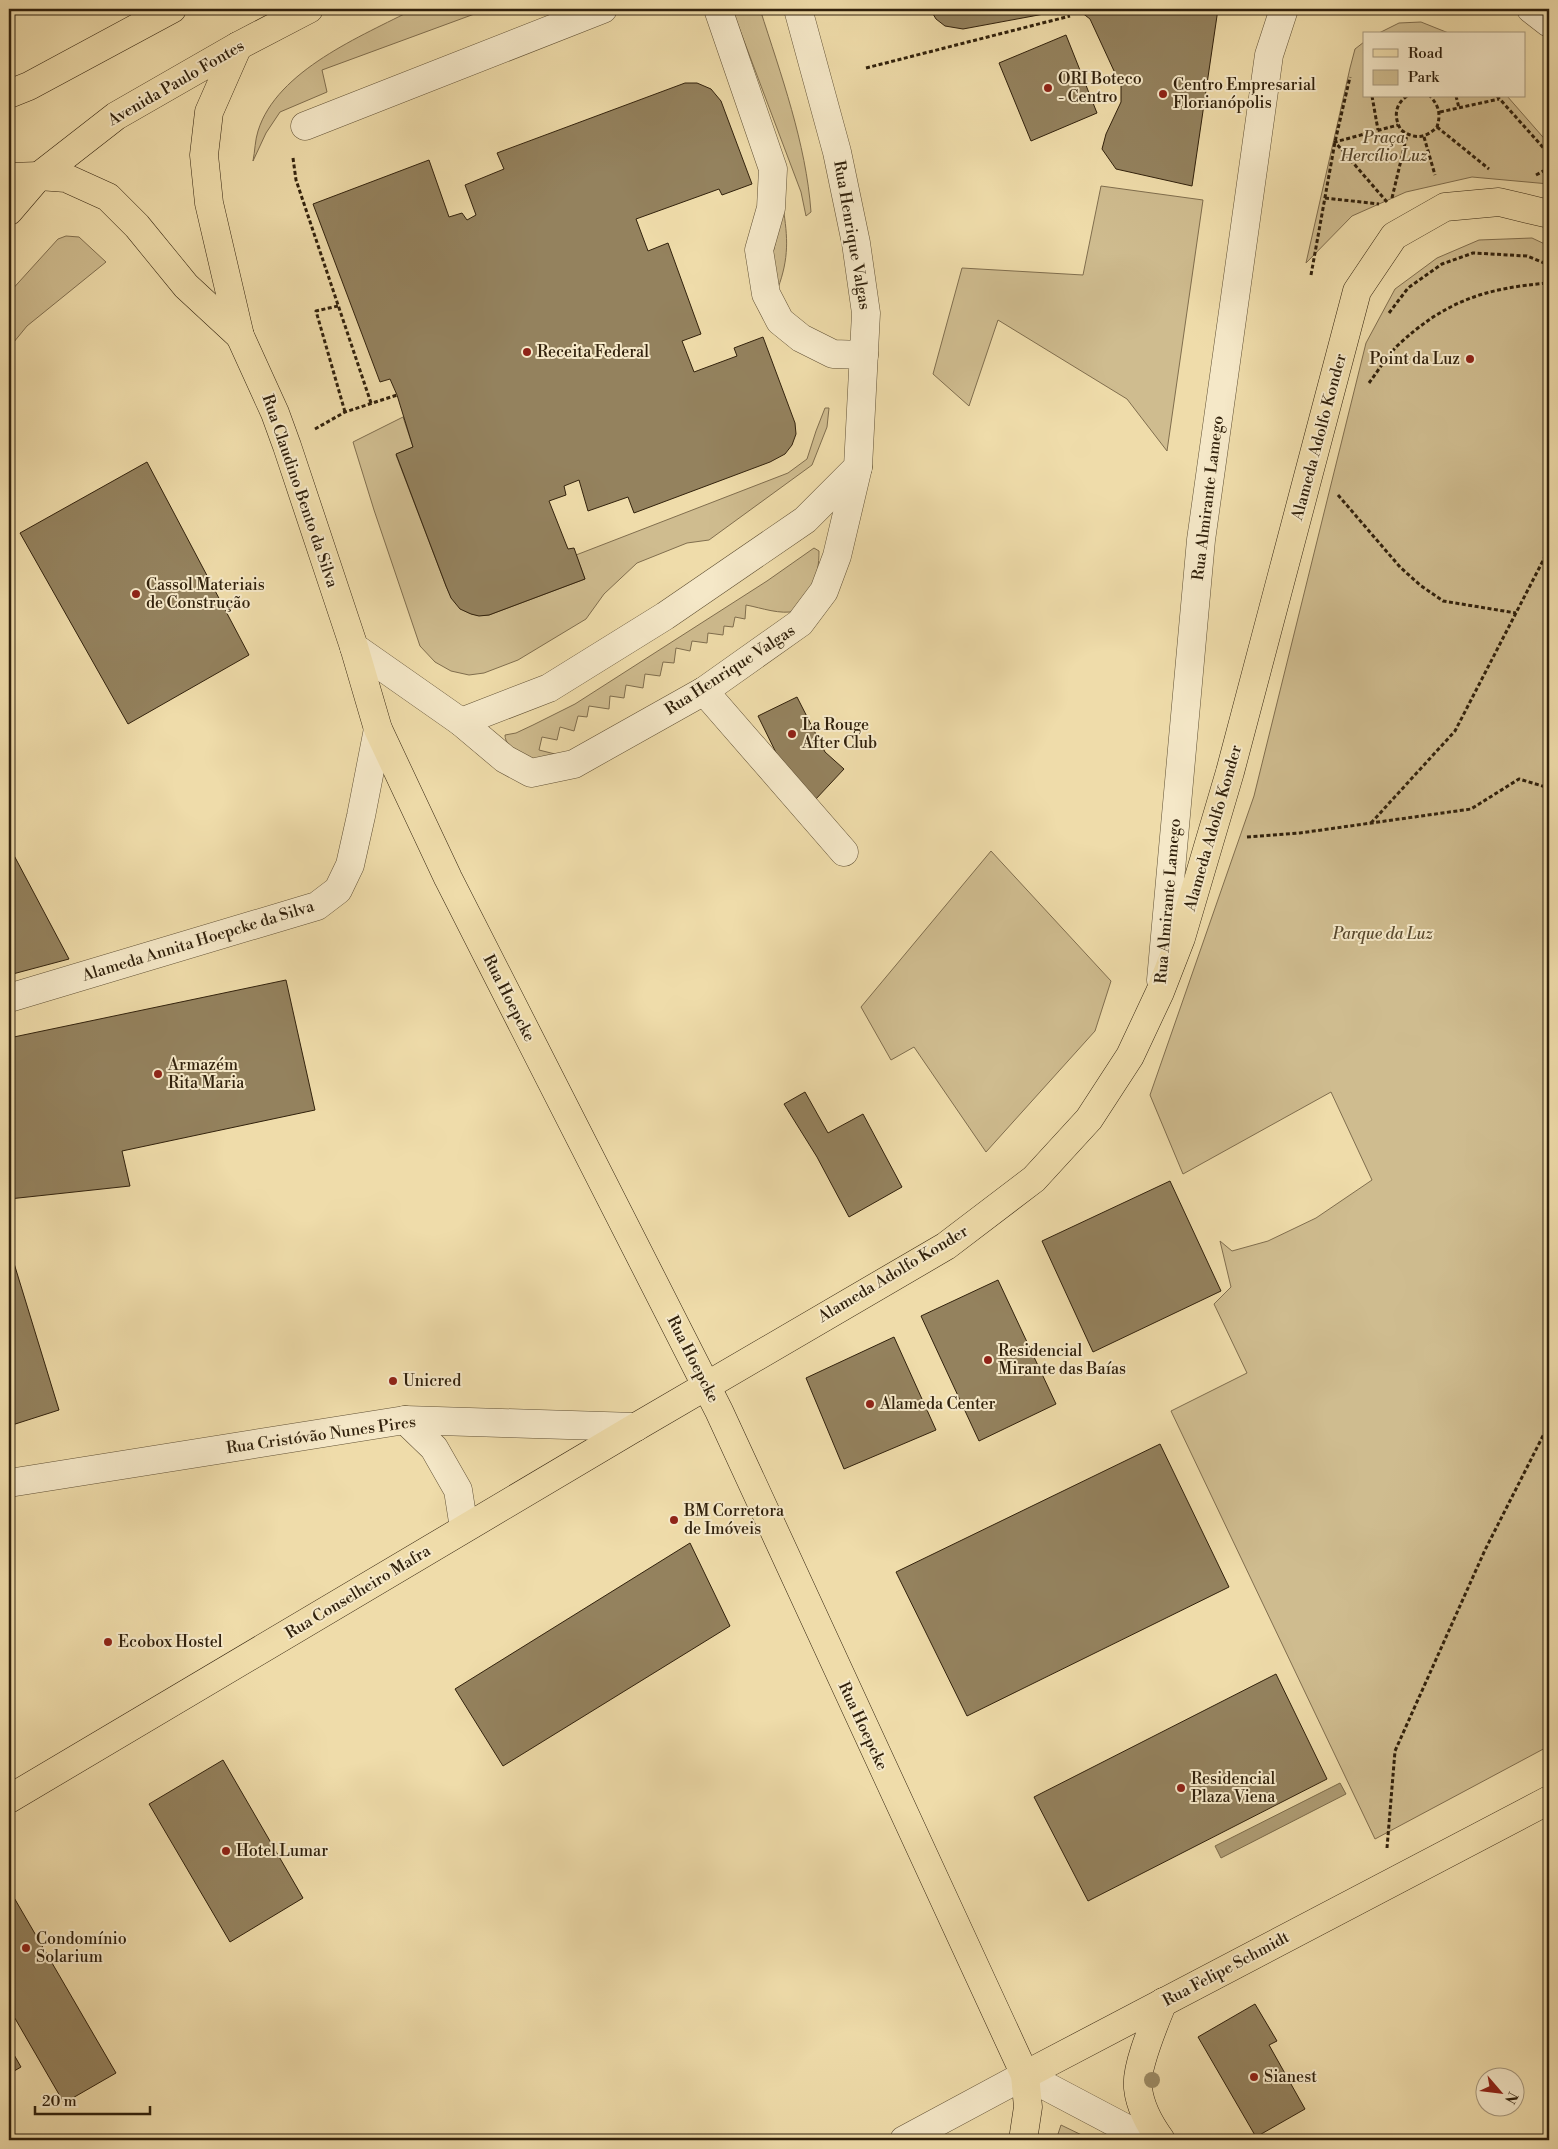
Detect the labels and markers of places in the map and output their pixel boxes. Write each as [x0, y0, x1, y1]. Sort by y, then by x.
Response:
place label: ORI Boteco - Centro [1058, 69, 1142, 107]
place label: Centro Empresarial Florianópolis [1173, 75, 1316, 113]
marker: ORI Boteco - Centro [1042, 82, 1054, 94]
marker: Centro Empresarial Florianópolis [1157, 88, 1169, 100]
place label: Receita Federal [537, 342, 649, 362]
marker: Receita Federal [521, 346, 533, 358]
place label: Point da Luz [1370, 349, 1460, 369]
marker: Point da Luz [1464, 353, 1476, 365]
place label: Cassol Materiais de Construção [146, 575, 265, 613]
marker: Cassol Materiais de Construção [130, 588, 142, 600]
place label: La Rouge After Club [801, 715, 877, 753]
marker: La Rouge After Club [786, 728, 798, 740]
place label: Armazém Rita Maria [167, 1055, 245, 1093]
marker: Armazém Rita Maria [152, 1068, 164, 1080]
place label: Residencial Mirante das Baías [998, 1341, 1126, 1379]
marker: Residencial Mirante das Baías [982, 1354, 994, 1366]
place label: Unicred [403, 1371, 461, 1391]
marker: Unicred [387, 1375, 399, 1387]
place label: Alameda Center [879, 1394, 996, 1414]
marker: Alameda Center [864, 1398, 876, 1410]
place label: BM Corretora de Imóveis [683, 1501, 785, 1539]
marker: BM Corretora de Imóveis [668, 1514, 680, 1526]
place label: Ecobox Hostel [118, 1632, 223, 1652]
marker: Ecobox Hostel [102, 1636, 114, 1648]
place label: Residencial Plaza Viena [1191, 1769, 1276, 1807]
marker: Residencial Plaza Viena [1175, 1782, 1187, 1794]
place label: Hotel Lumar [236, 1841, 328, 1861]
marker: Hotel Lumar [220, 1845, 232, 1857]
place label: Condomínio Solarium [36, 1929, 127, 1967]
marker: Condomínio Solarium [20, 1942, 32, 1954]
place label: Sianest [1264, 2067, 1317, 2087]
marker: Sianest [1248, 2071, 1260, 2083]

